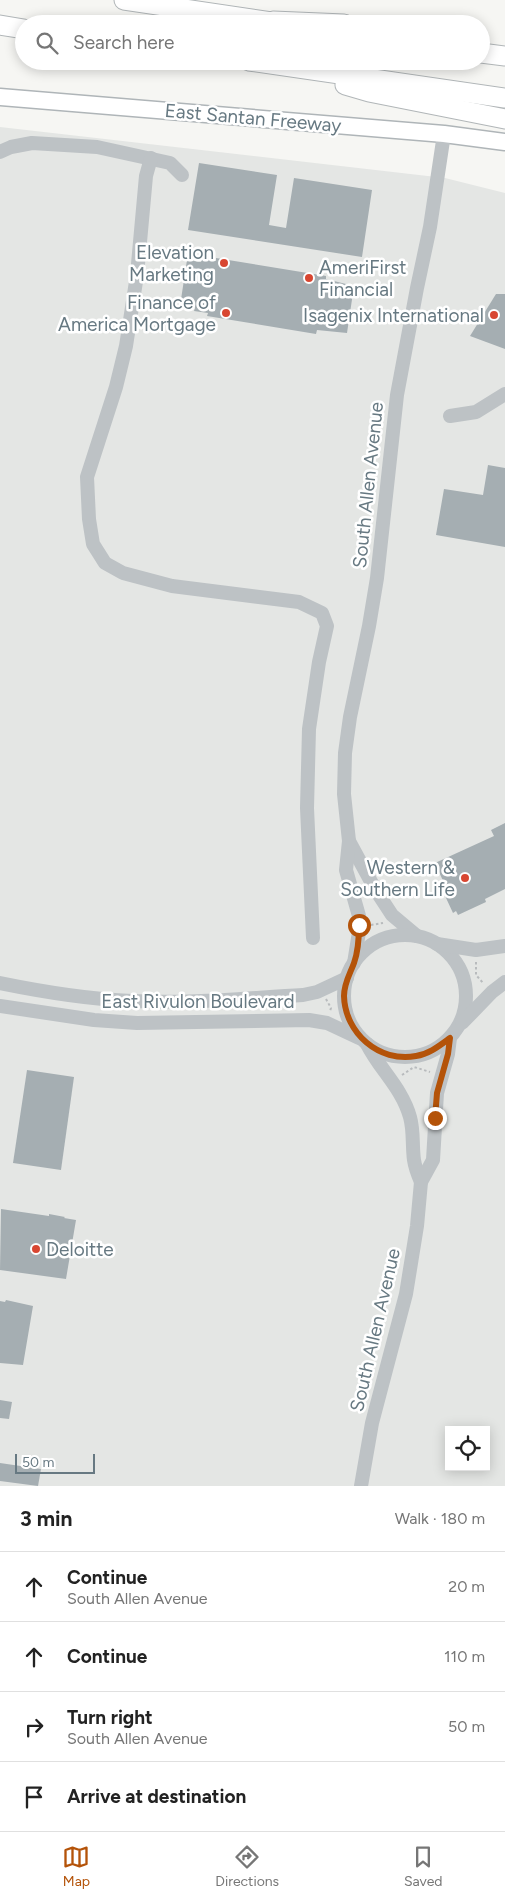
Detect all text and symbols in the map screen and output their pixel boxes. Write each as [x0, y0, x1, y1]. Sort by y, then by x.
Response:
search box [15, 15, 490, 70]
icon: search [33, 29, 61, 57]
text: Search here [73, 31, 175, 54]
street label: East Santan Freeway [164, 99, 342, 137]
place label: Elevation Marketing [129, 241, 214, 286]
place label: AmeriFirst Financial [319, 256, 406, 301]
marker: Elevation Marketing [218, 257, 230, 269]
marker: AmeriFirst Financial [303, 272, 315, 284]
place label: Finance of America Mortgage [58, 291, 216, 336]
place label: Isagenix International [303, 304, 484, 327]
marker: Finance of America Mortgage [220, 307, 232, 319]
marker: Isagenix International [488, 309, 500, 321]
street label: South Allen Avenue [348, 401, 388, 569]
place label: Western & Southern Life [340, 856, 456, 901]
marker: Western & Southern Life [459, 872, 471, 884]
route start [348, 914, 371, 937]
street label: East Rivulon Boulevard [101, 990, 295, 1013]
route end [424, 1107, 447, 1130]
place label: Deloitte [46, 1238, 114, 1261]
marker: Deloitte [30, 1243, 42, 1255]
street label: South Allen Avenue [345, 1246, 405, 1414]
map controls [445, 1426, 490, 1471]
button: locate [445, 1426, 490, 1471]
scale bar [15, 1451, 95, 1474]
text: 50 m [22, 1454, 54, 1471]
text: 3 min [20, 1506, 72, 1531]
text: Walk · 180 m [395, 1509, 485, 1528]
text: Continue [67, 1566, 147, 1589]
icon: ahead [20, 1573, 48, 1601]
text: 20 m [448, 1577, 485, 1596]
text: South Allen Avenue [67, 1589, 208, 1608]
icon: ahead [20, 1643, 48, 1671]
text: Continue [67, 1645, 147, 1668]
text: 110 m [444, 1647, 485, 1666]
text: Turn right [67, 1706, 153, 1729]
icon: right [20, 1713, 48, 1741]
text: 50 m [448, 1717, 485, 1736]
text: South Allen Avenue [67, 1729, 208, 1748]
icon: arrive [20, 1783, 48, 1811]
text: Arrive at destination [67, 1785, 246, 1808]
tab: Map [62, 1843, 90, 1890]
tab: Directions [215, 1843, 279, 1890]
tab: Saved [404, 1843, 443, 1890]

